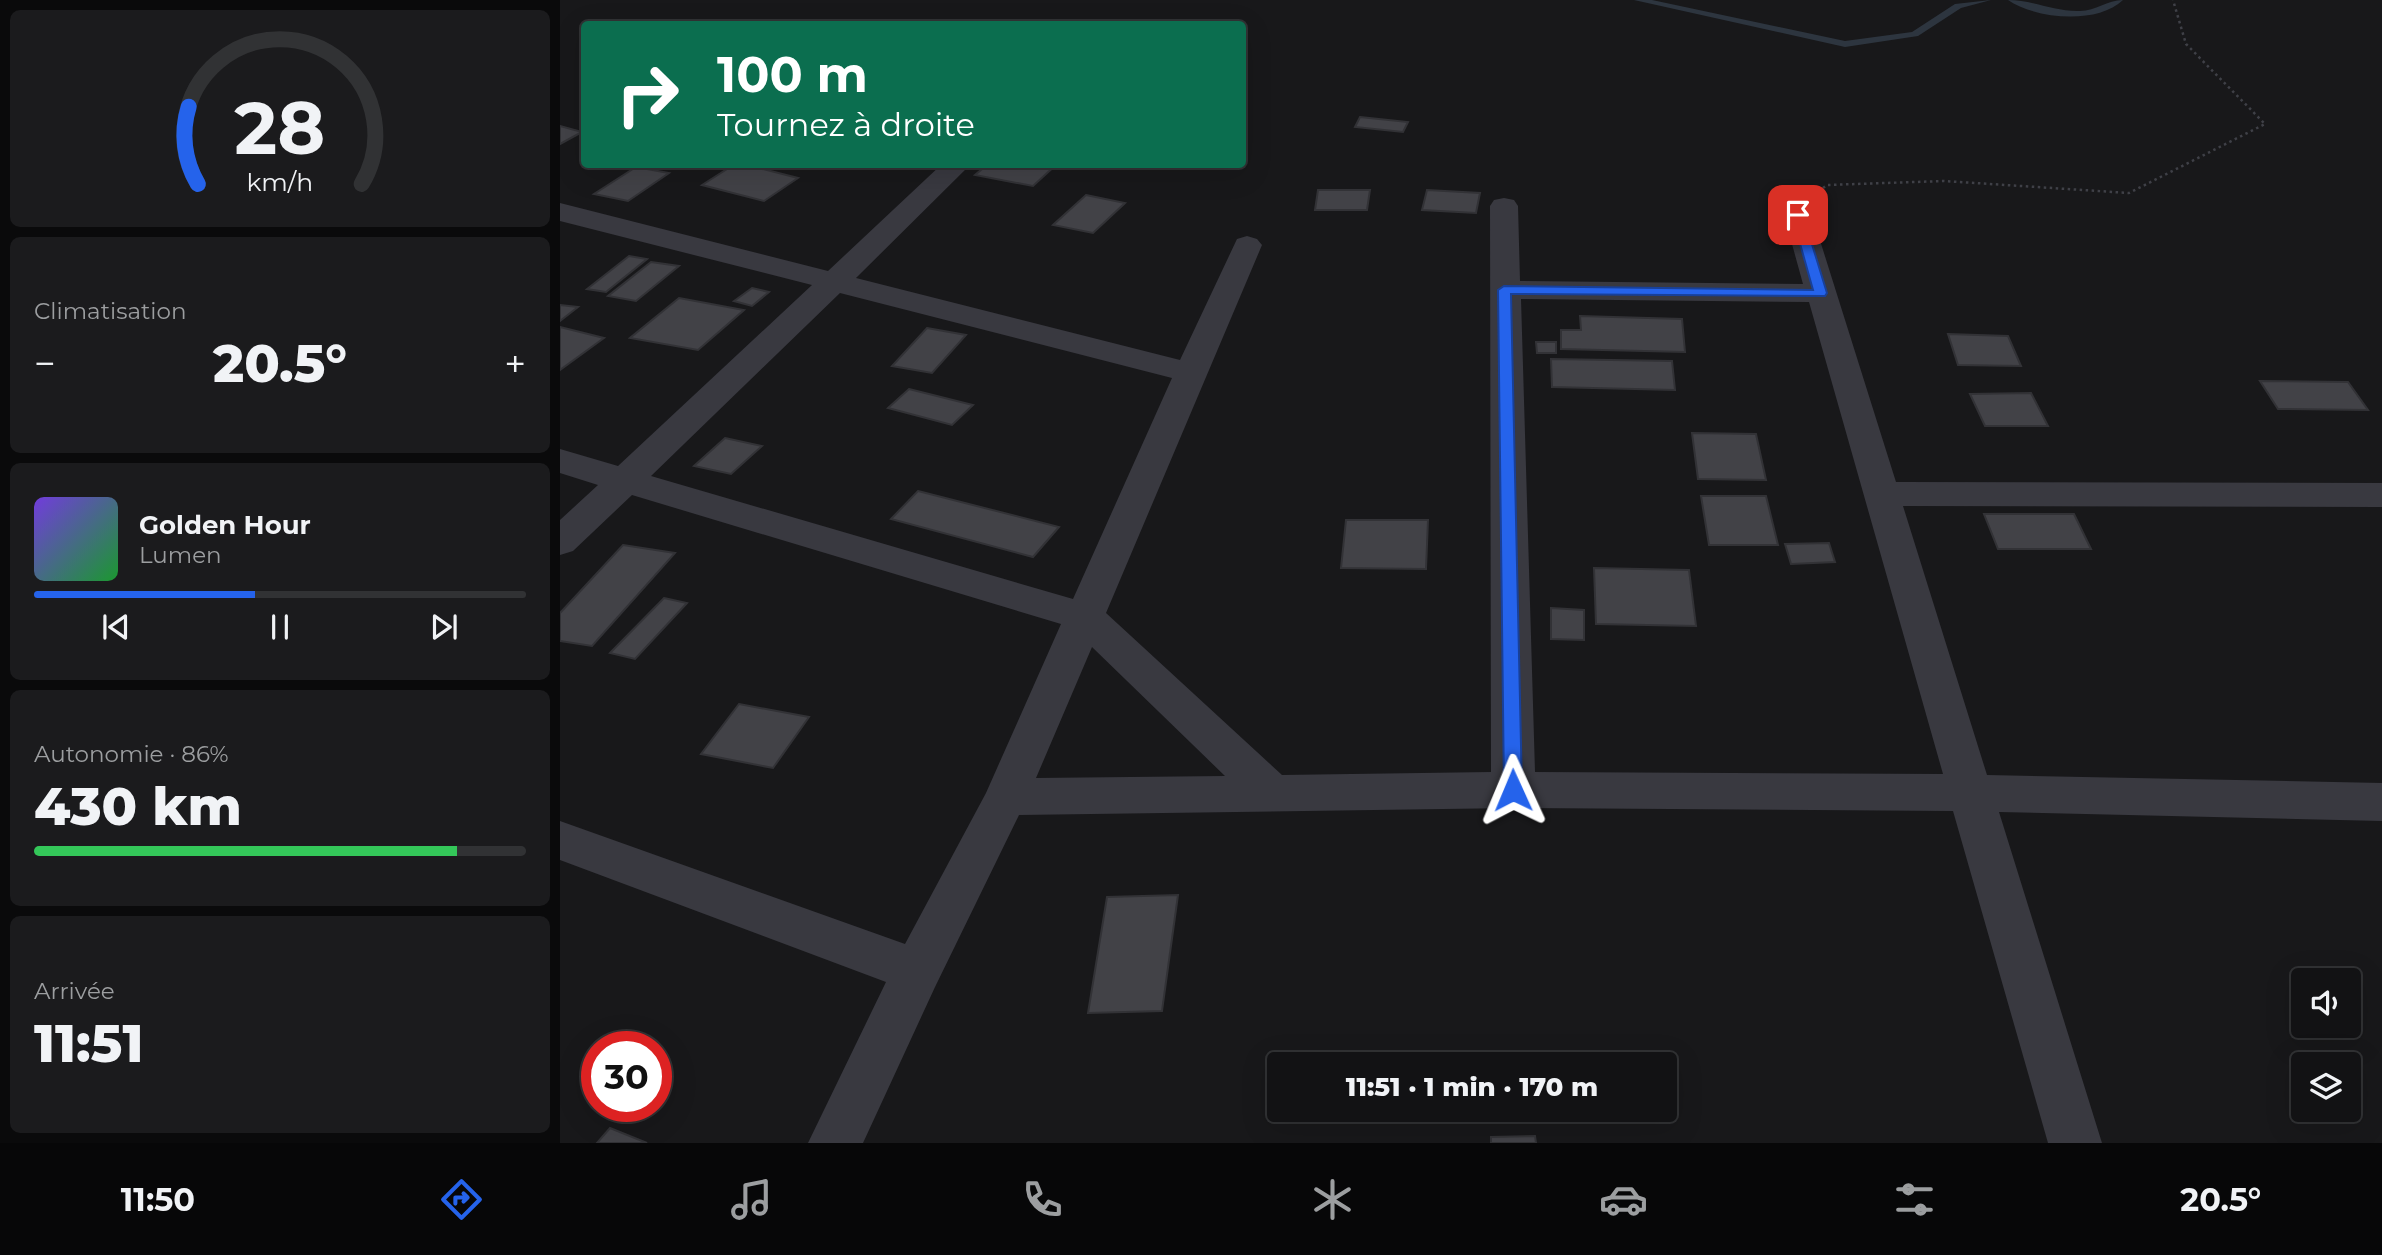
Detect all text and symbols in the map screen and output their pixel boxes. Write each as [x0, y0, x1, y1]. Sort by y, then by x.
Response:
text: 100 m [717, 45, 868, 104]
icon: right [602, 49, 693, 140]
text: 28 [235, 85, 326, 173]
text: Tournez à droite [717, 105, 975, 144]
text: km/h [247, 167, 313, 197]
pin [1768, 185, 1828, 245]
icon: arrive [1779, 196, 1817, 234]
text: Climatisation [34, 297, 186, 325]
text: 20.5° [213, 332, 347, 395]
text: − [34, 340, 56, 387]
text: + [504, 340, 526, 387]
text: Golden Hour [139, 509, 311, 541]
text: Lumen [139, 541, 222, 569]
icon: previous [97, 608, 135, 646]
icon: pause [261, 608, 299, 646]
icon: next [425, 608, 463, 646]
text: Autonomie · 86% [34, 740, 229, 768]
position arrow [1476, 753, 1550, 827]
text: 430 km [34, 775, 242, 838]
map controls [2291, 968, 2361, 1122]
button: sound [2291, 968, 2361, 1038]
text: Arrivée [34, 977, 115, 1005]
text: 11:51 [34, 1012, 143, 1075]
speed limit sign: 30 [581, 1031, 672, 1122]
button: layers [2291, 1052, 2361, 1122]
text: 11:51 · 1 min · 170 m [1346, 1071, 1598, 1103]
icon: directions [437, 1175, 486, 1224]
icon: music [727, 1175, 776, 1224]
icon: phone [1018, 1175, 1067, 1224]
icon: climate [1308, 1175, 1357, 1224]
icon: car [1599, 1175, 1648, 1224]
icon: filters [1890, 1175, 1939, 1224]
text: 11:50 [121, 1180, 195, 1219]
text: 20.5° [2180, 1180, 2261, 1219]

